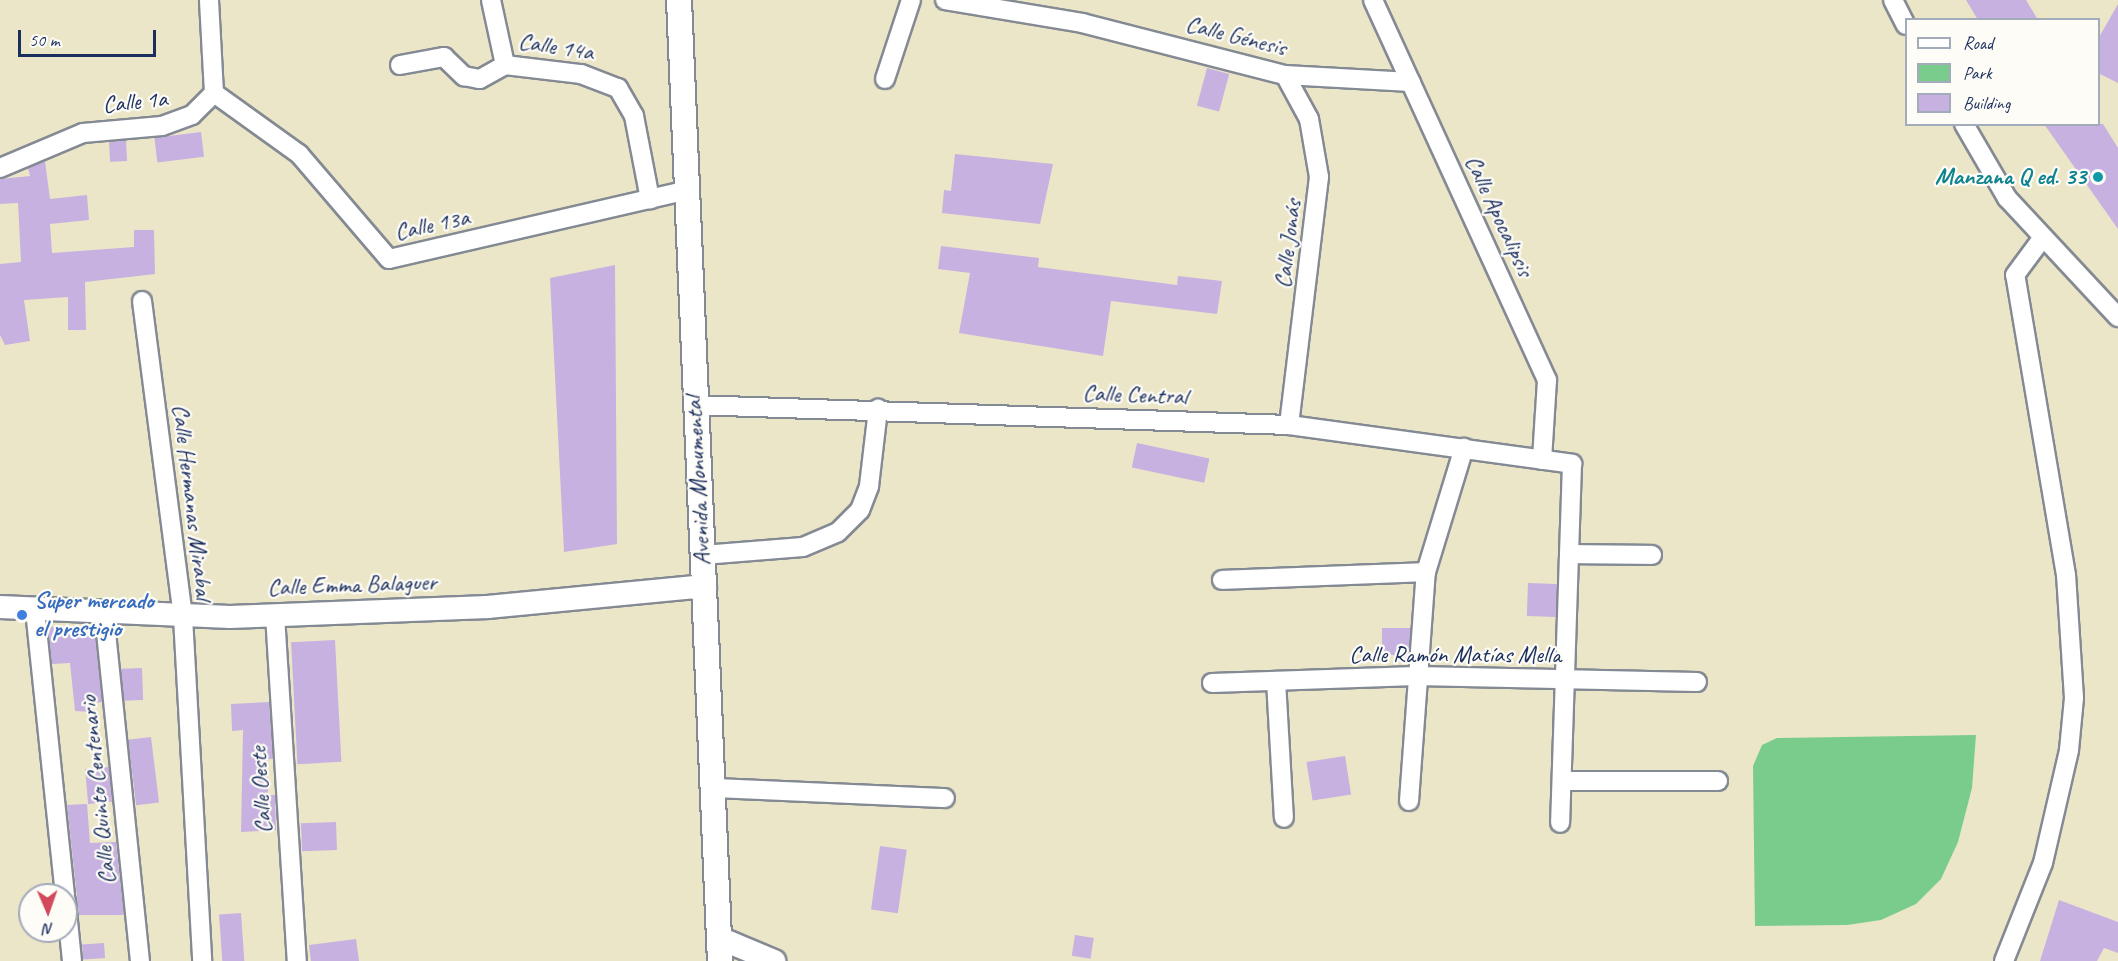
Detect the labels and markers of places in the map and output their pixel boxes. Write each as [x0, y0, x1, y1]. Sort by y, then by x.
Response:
place label: Manzana Q ed. 33 [1935, 163, 2086, 191]
marker: Manzana Q ed. 33 [2091, 170, 2105, 184]
place label: Super mercado el prestigio [34, 587, 153, 643]
marker: Super mercado el prestigio [15, 608, 29, 622]

